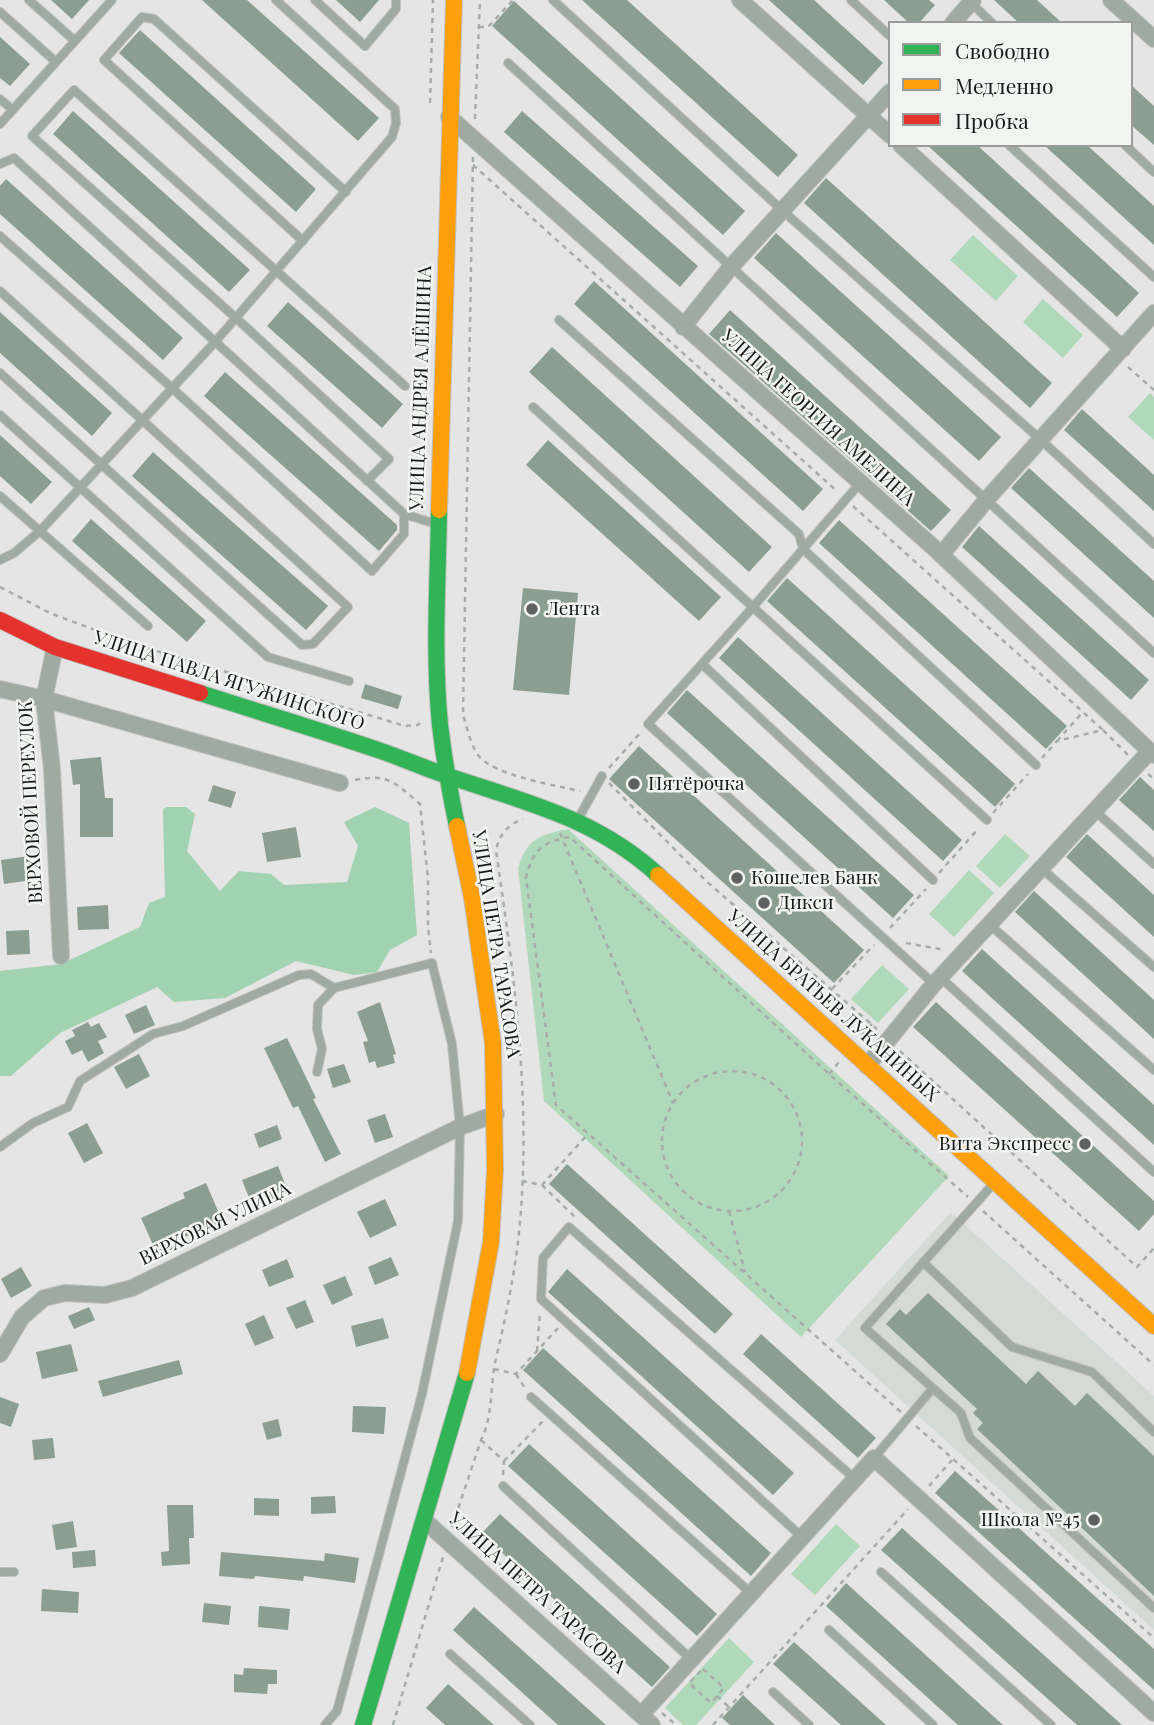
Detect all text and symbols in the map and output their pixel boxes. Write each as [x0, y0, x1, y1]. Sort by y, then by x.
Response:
legend [888, 21, 1133, 147]
text: Свободно [955, 36, 1050, 64]
text: Медленно [955, 71, 1053, 99]
text: Пробка [955, 106, 1029, 134]
street label: УЛИЦА АНДРЕЯ АЛЁШИНА [405, 265, 437, 511]
street label: УЛИЦА ГЕОРГИЯ АМЕЛИНА [716, 325, 920, 511]
place label: Лента [546, 598, 600, 620]
marker: Лента [524, 601, 540, 617]
street label: УЛИЦА ПАВЛА ЯГУЖИНСКОГО [91, 626, 367, 736]
street label: ВЕРХОВОЙ ПЕРЕУЛОК [14, 700, 48, 904]
place label: Пятёрочка [648, 773, 745, 795]
marker: Пятёрочка [626, 776, 642, 792]
street label: УЛИЦА ПЕТРА ТАРАСОВА [467, 828, 525, 1060]
place label: Кошелев Банк [751, 867, 878, 889]
marker: Кошелев Банк [729, 870, 745, 886]
place label: Дикси [778, 892, 834, 914]
marker: Дикси [756, 895, 772, 911]
street label: УЛИЦА БРАТЬЕВ ЛУКАНИНЫХ [723, 905, 943, 1107]
place label: Вита Экспресс [939, 1133, 1071, 1155]
marker: Вита Экспресс [1077, 1136, 1093, 1152]
street label: ВЕРХОВАЯ УЛИЦА [136, 1177, 294, 1271]
street label: УЛИЦА ПЕТРА ТАРАСОВА [444, 1507, 630, 1679]
place label: Школа №45 [981, 1509, 1080, 1531]
marker: Школа №45 [1086, 1512, 1102, 1528]

